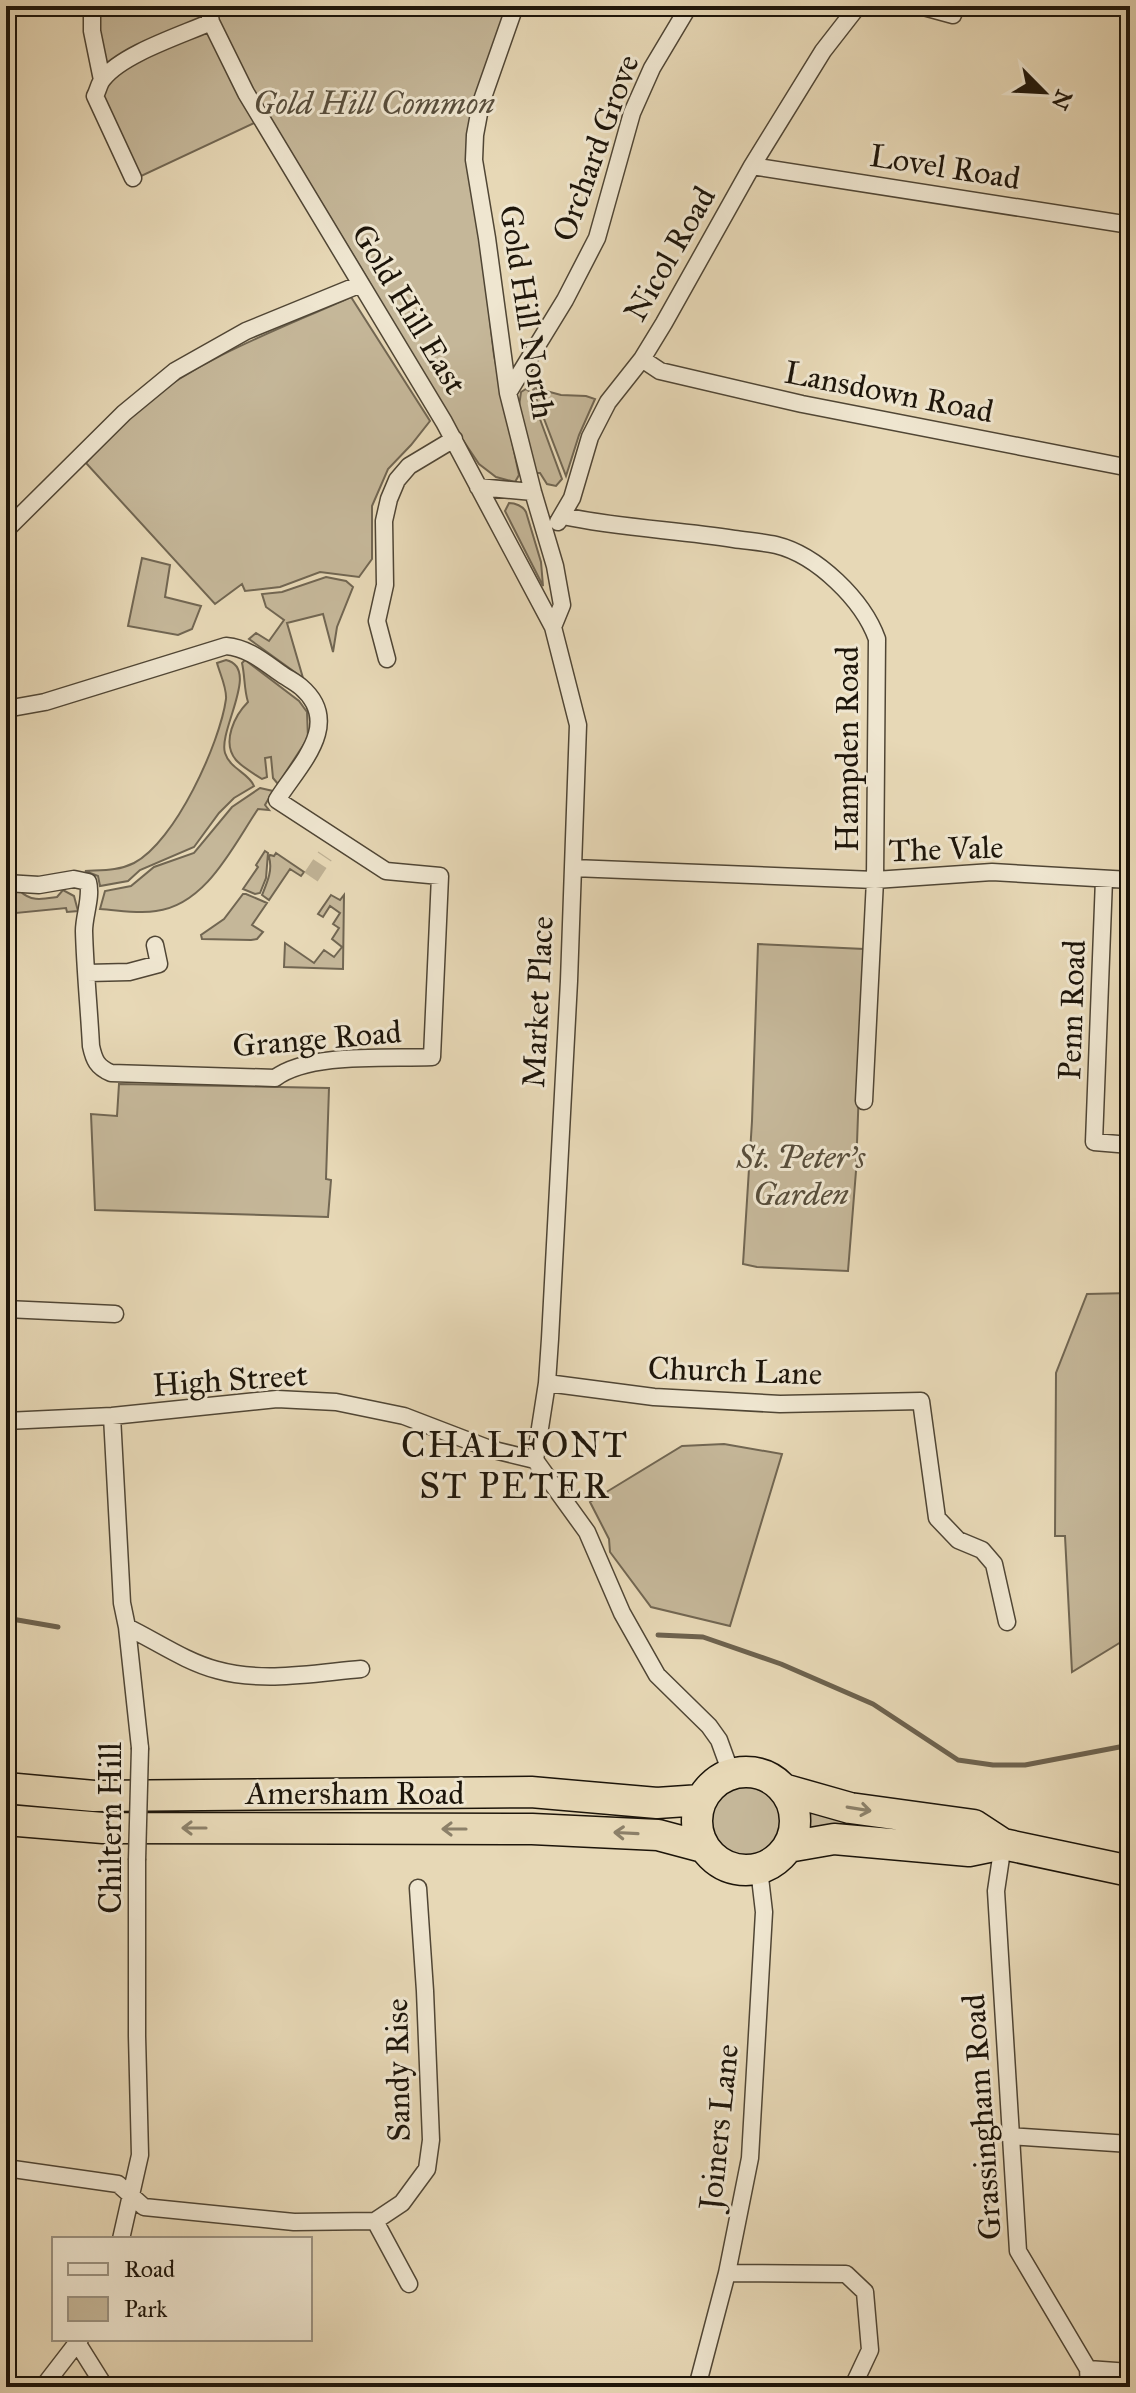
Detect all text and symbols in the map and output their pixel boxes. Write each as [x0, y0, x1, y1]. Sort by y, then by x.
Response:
street label: Orchard Grove [544, 49, 648, 247]
north arrow [1004, 52, 1084, 132]
park label: Gold Hill Common [253, 84, 495, 123]
text: N [1046, 86, 1078, 114]
street label: Lovel Road [867, 136, 1023, 198]
street label: Nicol Road [616, 180, 724, 328]
street label: Gold Hill North [491, 202, 563, 422]
street label: Gold Hill East [343, 217, 475, 401]
street label: Lansdown Road [781, 353, 997, 431]
street label: Hampden Road [828, 646, 867, 852]
street label: The Vale [888, 828, 1004, 870]
street label: Market Place [514, 915, 562, 1089]
street label: Penn Road [1050, 939, 1094, 1081]
street label: Grange Road [231, 1012, 403, 1066]
park label: St. Peter's Garden [736, 1138, 866, 1214]
street label: Church Lane [647, 1348, 823, 1394]
street label: High Street [151, 1355, 309, 1405]
district label: CHALFONT ST PETER [401, 1423, 629, 1508]
street label: Chiltern Hill [91, 1742, 130, 1914]
street label: Amersham Road [244, 1774, 464, 1813]
one-way arrow [845, 1802, 871, 1817]
one-way arrow [181, 1820, 208, 1836]
one-way arrow [441, 1821, 468, 1837]
one-way arrow [613, 1826, 640, 1841]
street label: Grassingham Road [954, 1993, 1010, 2241]
street label: Sandy Rise [377, 1998, 419, 2142]
street label: Joiners Lane [691, 2042, 747, 2215]
legend [52, 2237, 312, 2341]
text: Road [124, 2254, 175, 2284]
text: Park [124, 2294, 168, 2324]

